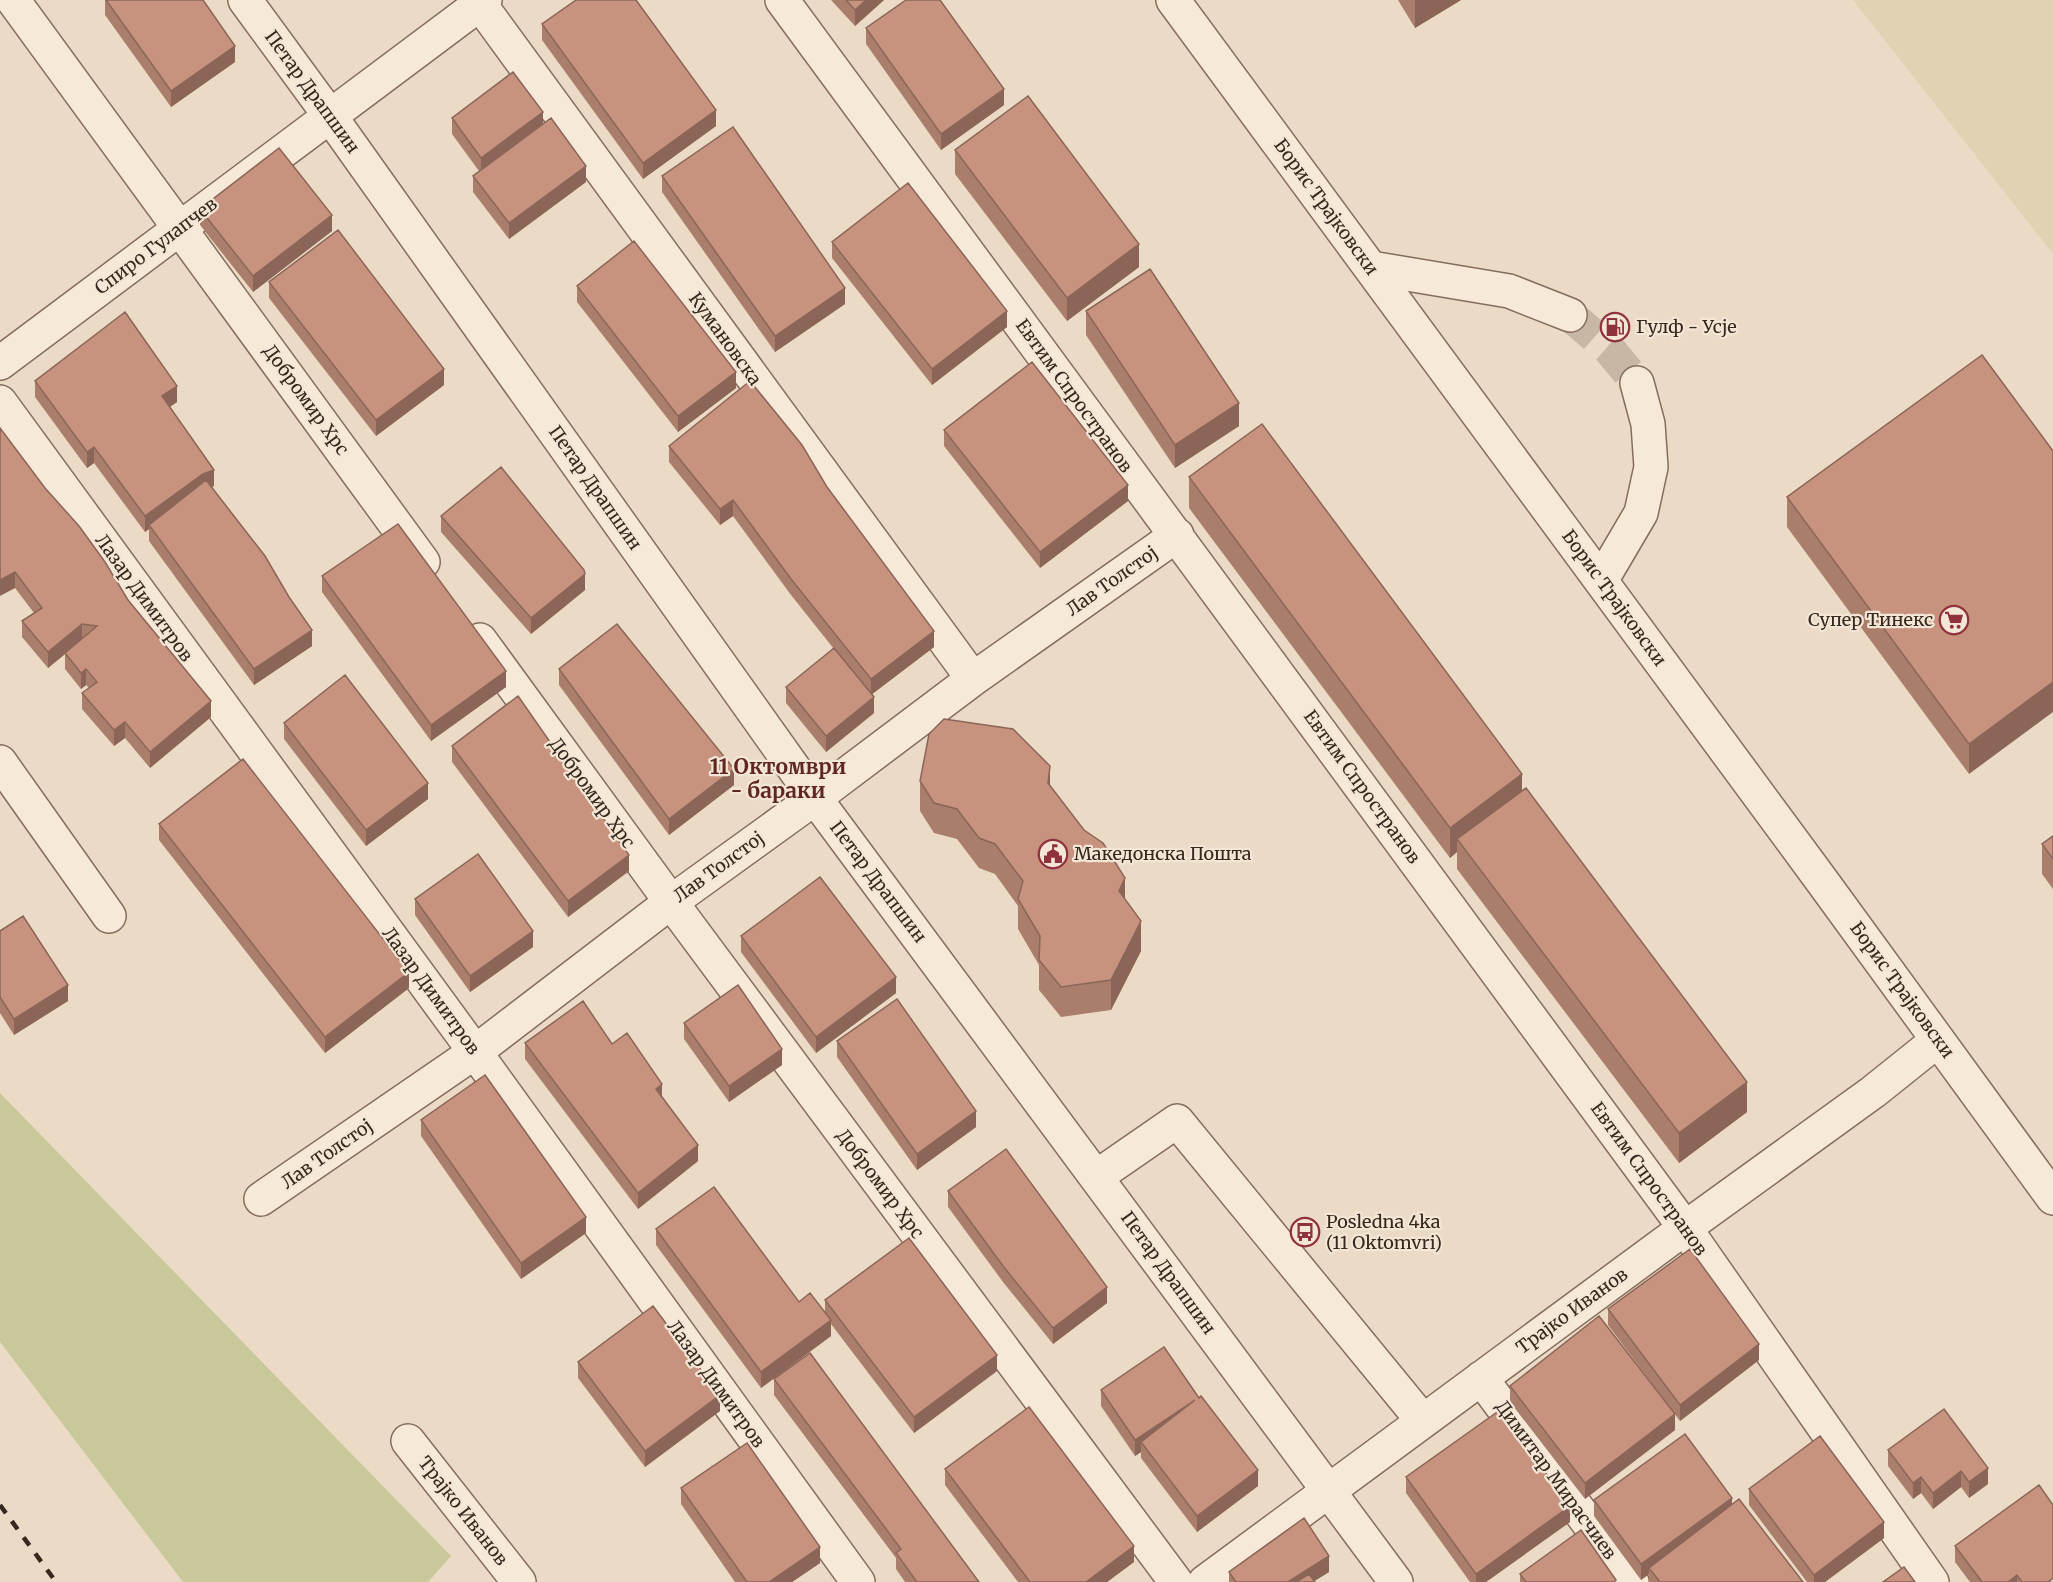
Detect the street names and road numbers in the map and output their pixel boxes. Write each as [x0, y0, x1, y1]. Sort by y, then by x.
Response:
street label: Петар Драпшин [260, 26, 365, 158]
street label: Борис Трајковски [1269, 134, 1384, 280]
street label: Спиро Гулапчев [90, 192, 222, 299]
street label: Кумановска [684, 288, 767, 390]
street label: Евтим Спространов [1011, 314, 1138, 477]
street label: Добромир Хрс [259, 340, 354, 460]
street label: Петар Драпшин [544, 421, 647, 554]
street label: Борис Трајковски [1557, 525, 1672, 671]
street label: Лазар Димитров [90, 529, 199, 666]
street label: Лав Толстој [1062, 541, 1162, 620]
street label: Евтим Спространов [1299, 705, 1426, 868]
street label: Добромир Хрс [545, 733, 640, 853]
street label: Петар Драпшин [825, 816, 932, 947]
street label: Лав Толстој [669, 826, 768, 907]
street label: Борис Трајковски [1845, 917, 1960, 1063]
street label: Лазар Димитров [377, 922, 486, 1059]
street label: Евтим Спространов [1586, 1097, 1713, 1260]
street label: Лав Толстој [277, 1114, 377, 1193]
street label: Добромир Хрс [832, 1124, 929, 1243]
street label: Петар Драпшин [1116, 1207, 1221, 1339]
street label: Трајко Иванов [1511, 1262, 1632, 1359]
street label: Лазар Димитров [662, 1315, 771, 1452]
street label: Димитар Мирасчиев [1491, 1396, 1622, 1564]
street label: Трајко Иванов [414, 1451, 513, 1570]

